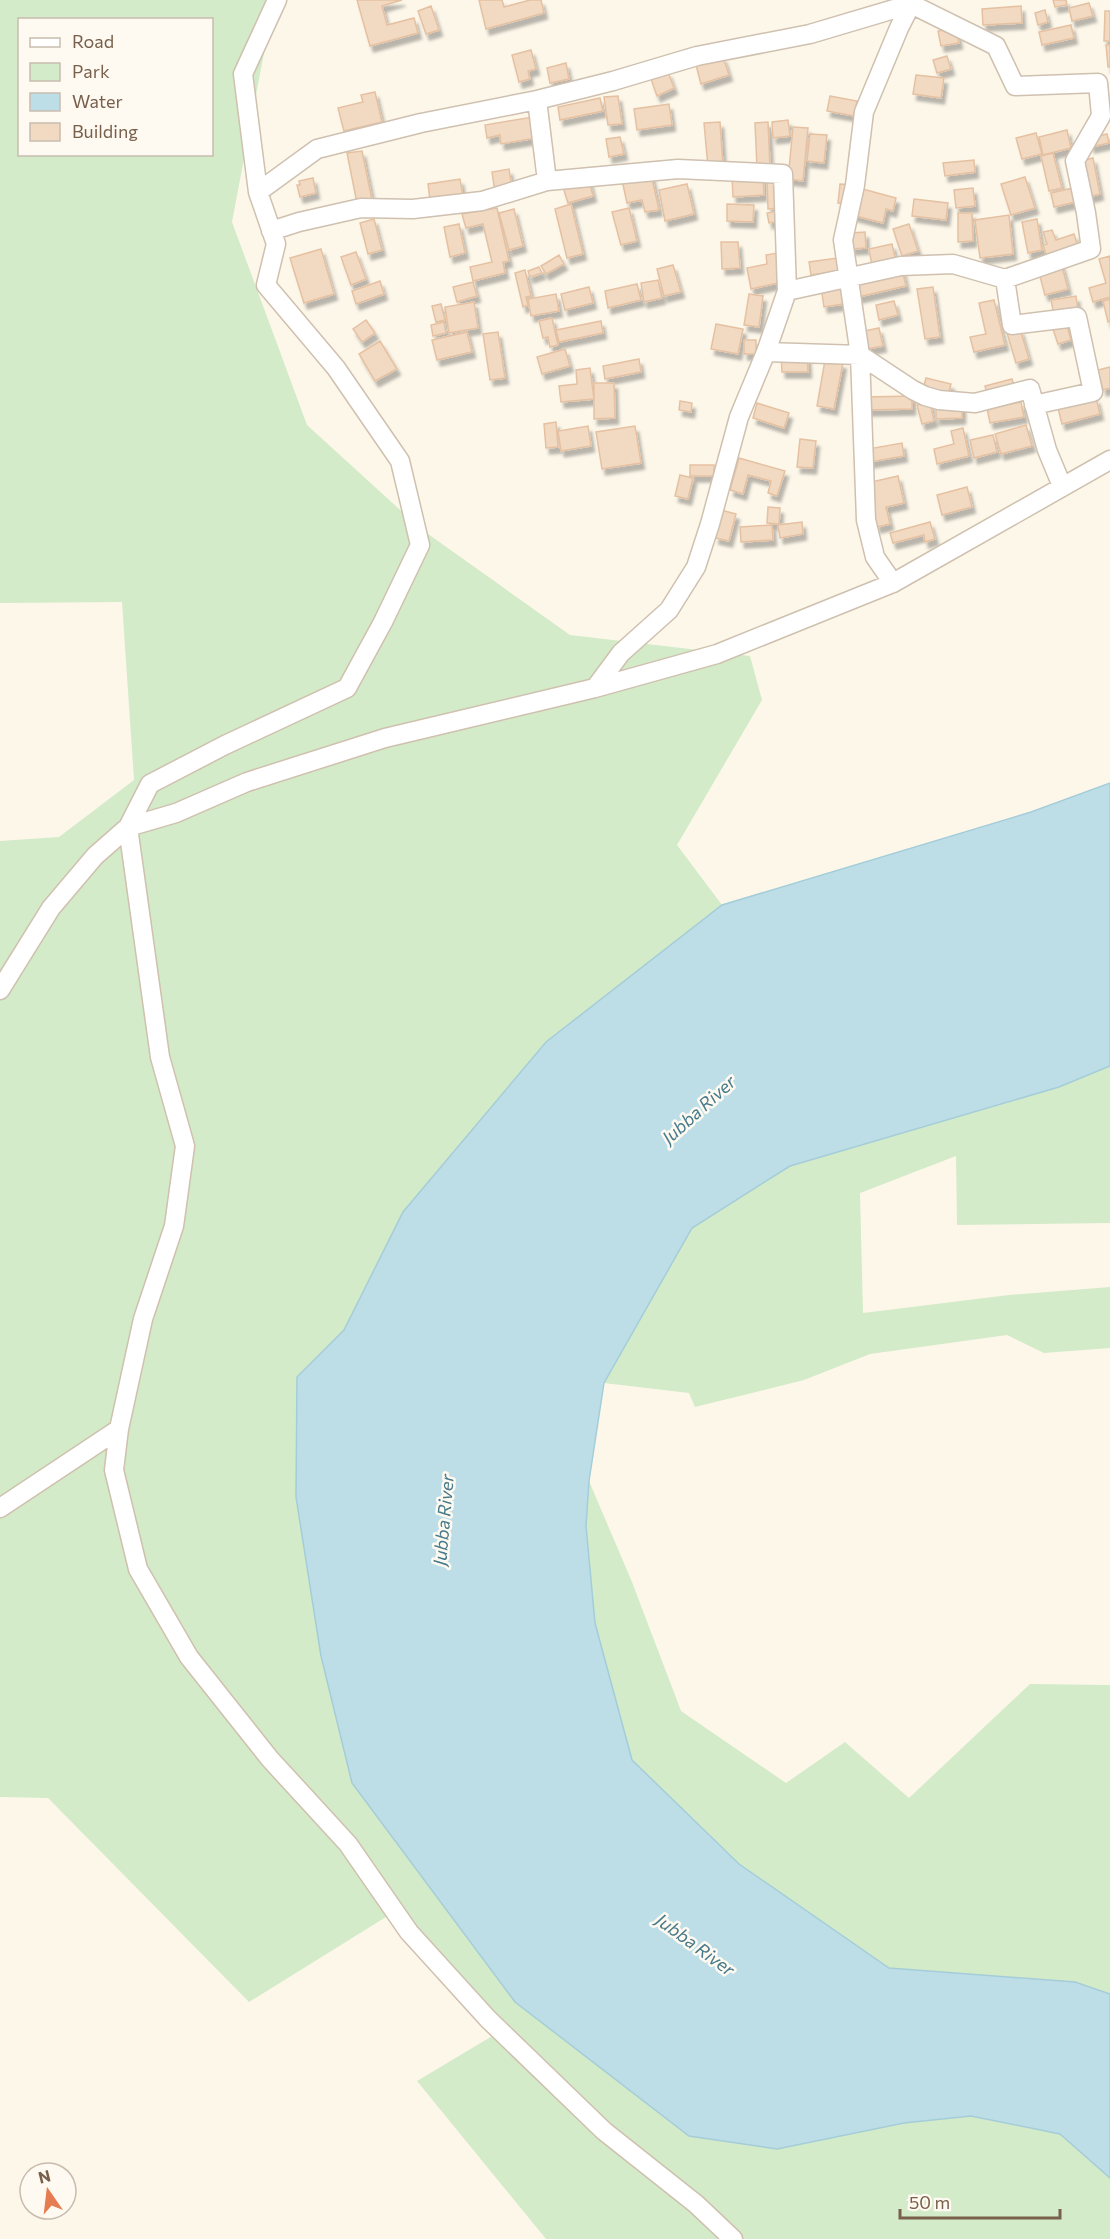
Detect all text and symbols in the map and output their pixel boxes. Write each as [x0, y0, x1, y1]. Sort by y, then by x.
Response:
legend [18, 18, 213, 156]
text: Road [72, 30, 114, 52]
text: Park [72, 60, 110, 82]
text: Water [72, 90, 123, 112]
text: Building [72, 120, 138, 142]
water label: Jubba River [655, 1070, 740, 1150]
water label: Jubba River [428, 1472, 458, 1569]
water label: Jubba River [650, 1907, 740, 1981]
north arrow [18, 2161, 78, 2221]
text: N [36, 2165, 52, 2187]
scale bar [900, 2182, 1060, 2220]
text: 50 m [909, 2191, 950, 2213]

